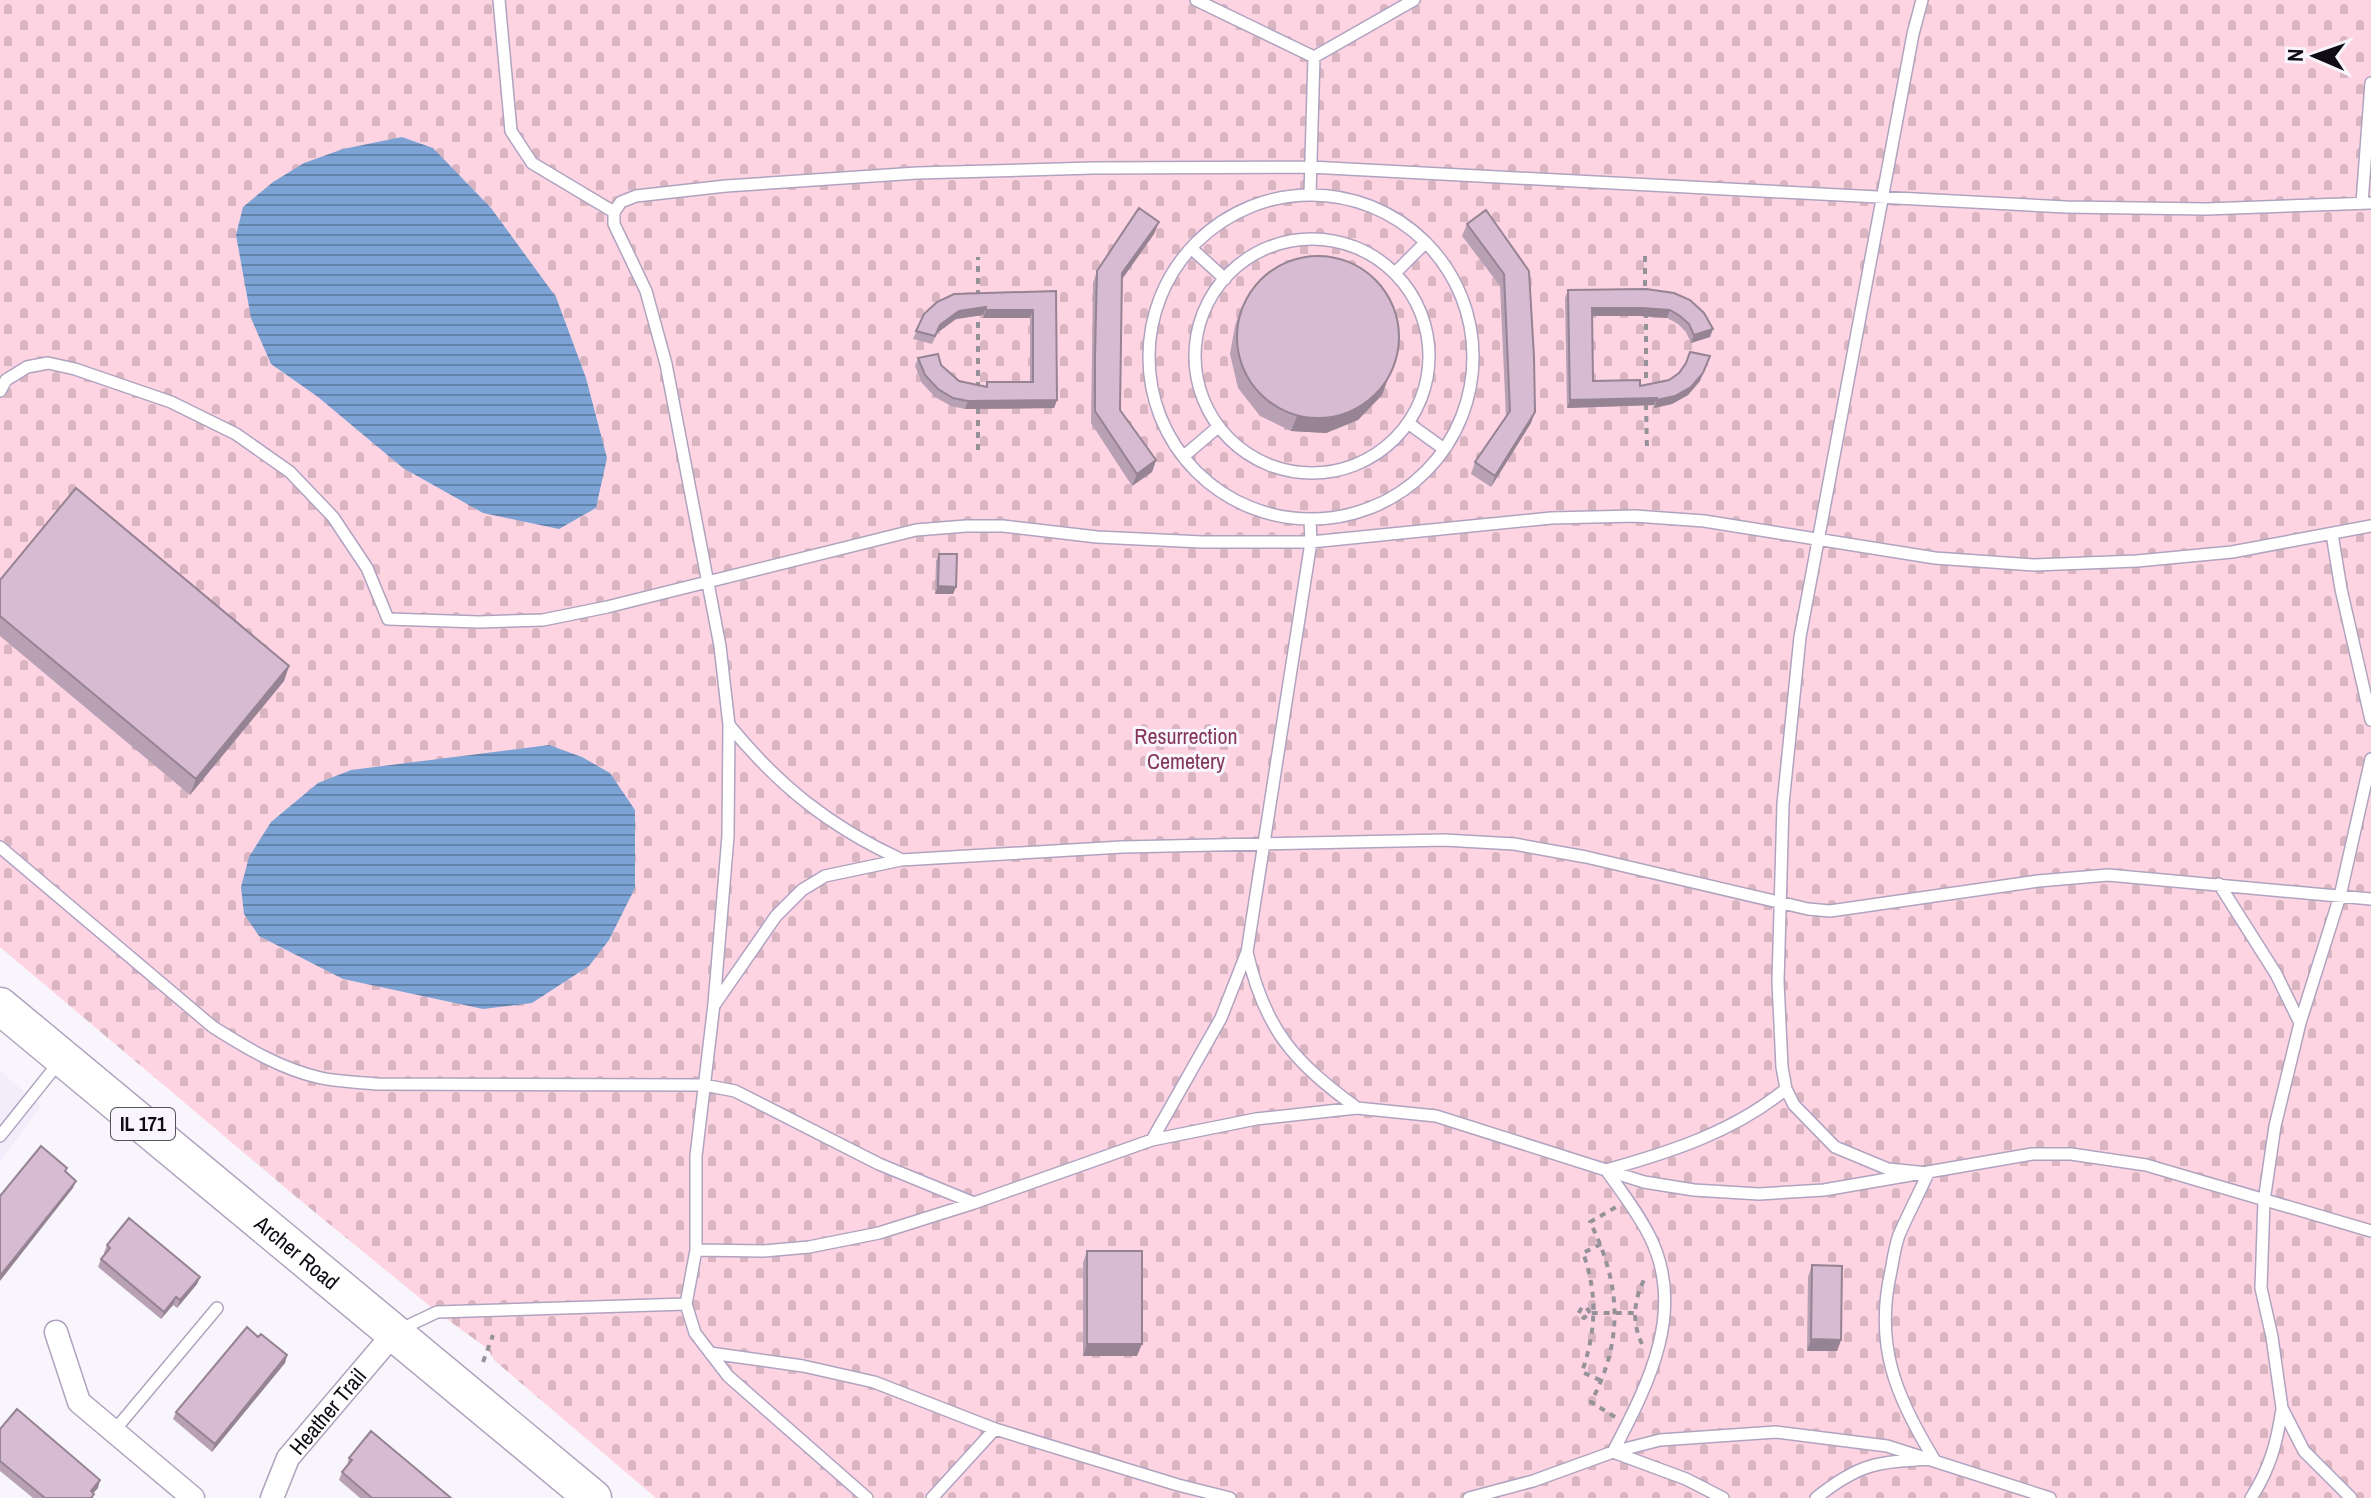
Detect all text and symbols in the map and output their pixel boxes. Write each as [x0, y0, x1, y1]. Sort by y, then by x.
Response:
north arrow [2275, 16, 2355, 96]
text: N [2280, 48, 2310, 62]
park label: Resurrection Cemetery [1134, 721, 1238, 776]
road number: IL 171 [111, 1108, 175, 1140]
street label: Archer Road [248, 1208, 346, 1296]
street label: Heather Trail [282, 1362, 373, 1461]

